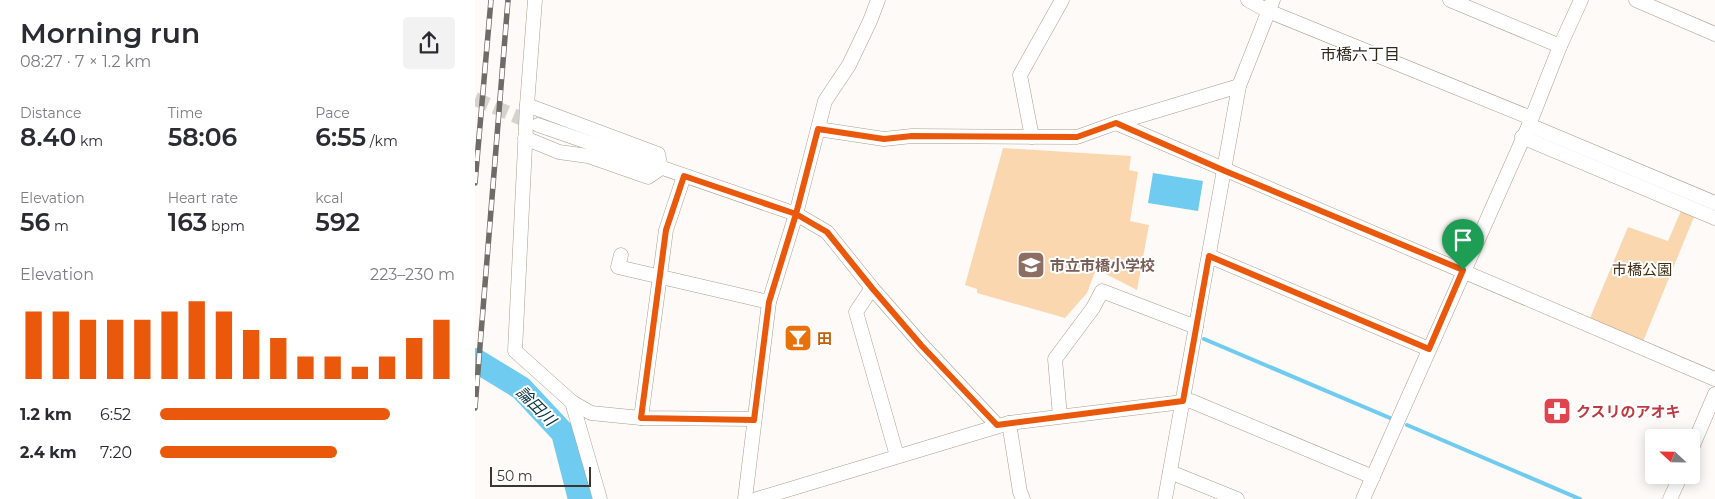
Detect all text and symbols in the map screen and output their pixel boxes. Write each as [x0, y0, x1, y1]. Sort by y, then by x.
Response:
text: Morning run [20, 16, 200, 50]
button: share [403, 17, 455, 69]
district label: 市橋六丁目 [1320, 45, 1400, 64]
text: 08:27 · 7 × 1.2 km [20, 52, 151, 71]
text: Distance [20, 104, 82, 122]
text: Time [168, 104, 203, 122]
text: Pace [315, 104, 350, 122]
text: 8.40 [20, 122, 76, 152]
text: 58:06 [168, 122, 237, 152]
text: 6:55 [315, 122, 366, 152]
text: km [76, 132, 103, 150]
text: /km [366, 132, 398, 150]
text: Elevation [20, 189, 85, 207]
text: Heart rate [168, 189, 238, 207]
text: kcal [315, 189, 343, 207]
text: 56 [20, 207, 50, 237]
text: 163 [168, 207, 207, 237]
text: 592 [315, 207, 360, 237]
text: m [50, 217, 69, 235]
text: bpm [207, 217, 245, 235]
pin [1442, 219, 1484, 270]
icon: arrive [1449, 226, 1477, 254]
school or university icon: 市立市橋小学校 [1016, 250, 1046, 280]
place label: 市立市橋小学校 [1050, 256, 1155, 275]
park label: 市橋公園 [1612, 260, 1672, 279]
text: Elevation [20, 265, 94, 284]
text: 223–230 m [370, 265, 455, 284]
bar icon: 田 [783, 323, 813, 353]
place label: 田 [817, 329, 832, 348]
water label: 論田川 [512, 382, 561, 431]
pharmacy icon: クスリのアオキ [1542, 396, 1572, 426]
place label: クスリのアオキ [1576, 402, 1681, 421]
text: 1.2 km [20, 405, 72, 424]
text: 6:52 [100, 405, 131, 424]
north arrow [1645, 429, 1700, 484]
map controls [1645, 429, 1700, 484]
text: 2.4 km [20, 443, 77, 462]
text: 7:20 [100, 443, 132, 462]
scale bar [490, 464, 591, 487]
text: 50 m [497, 467, 533, 485]

